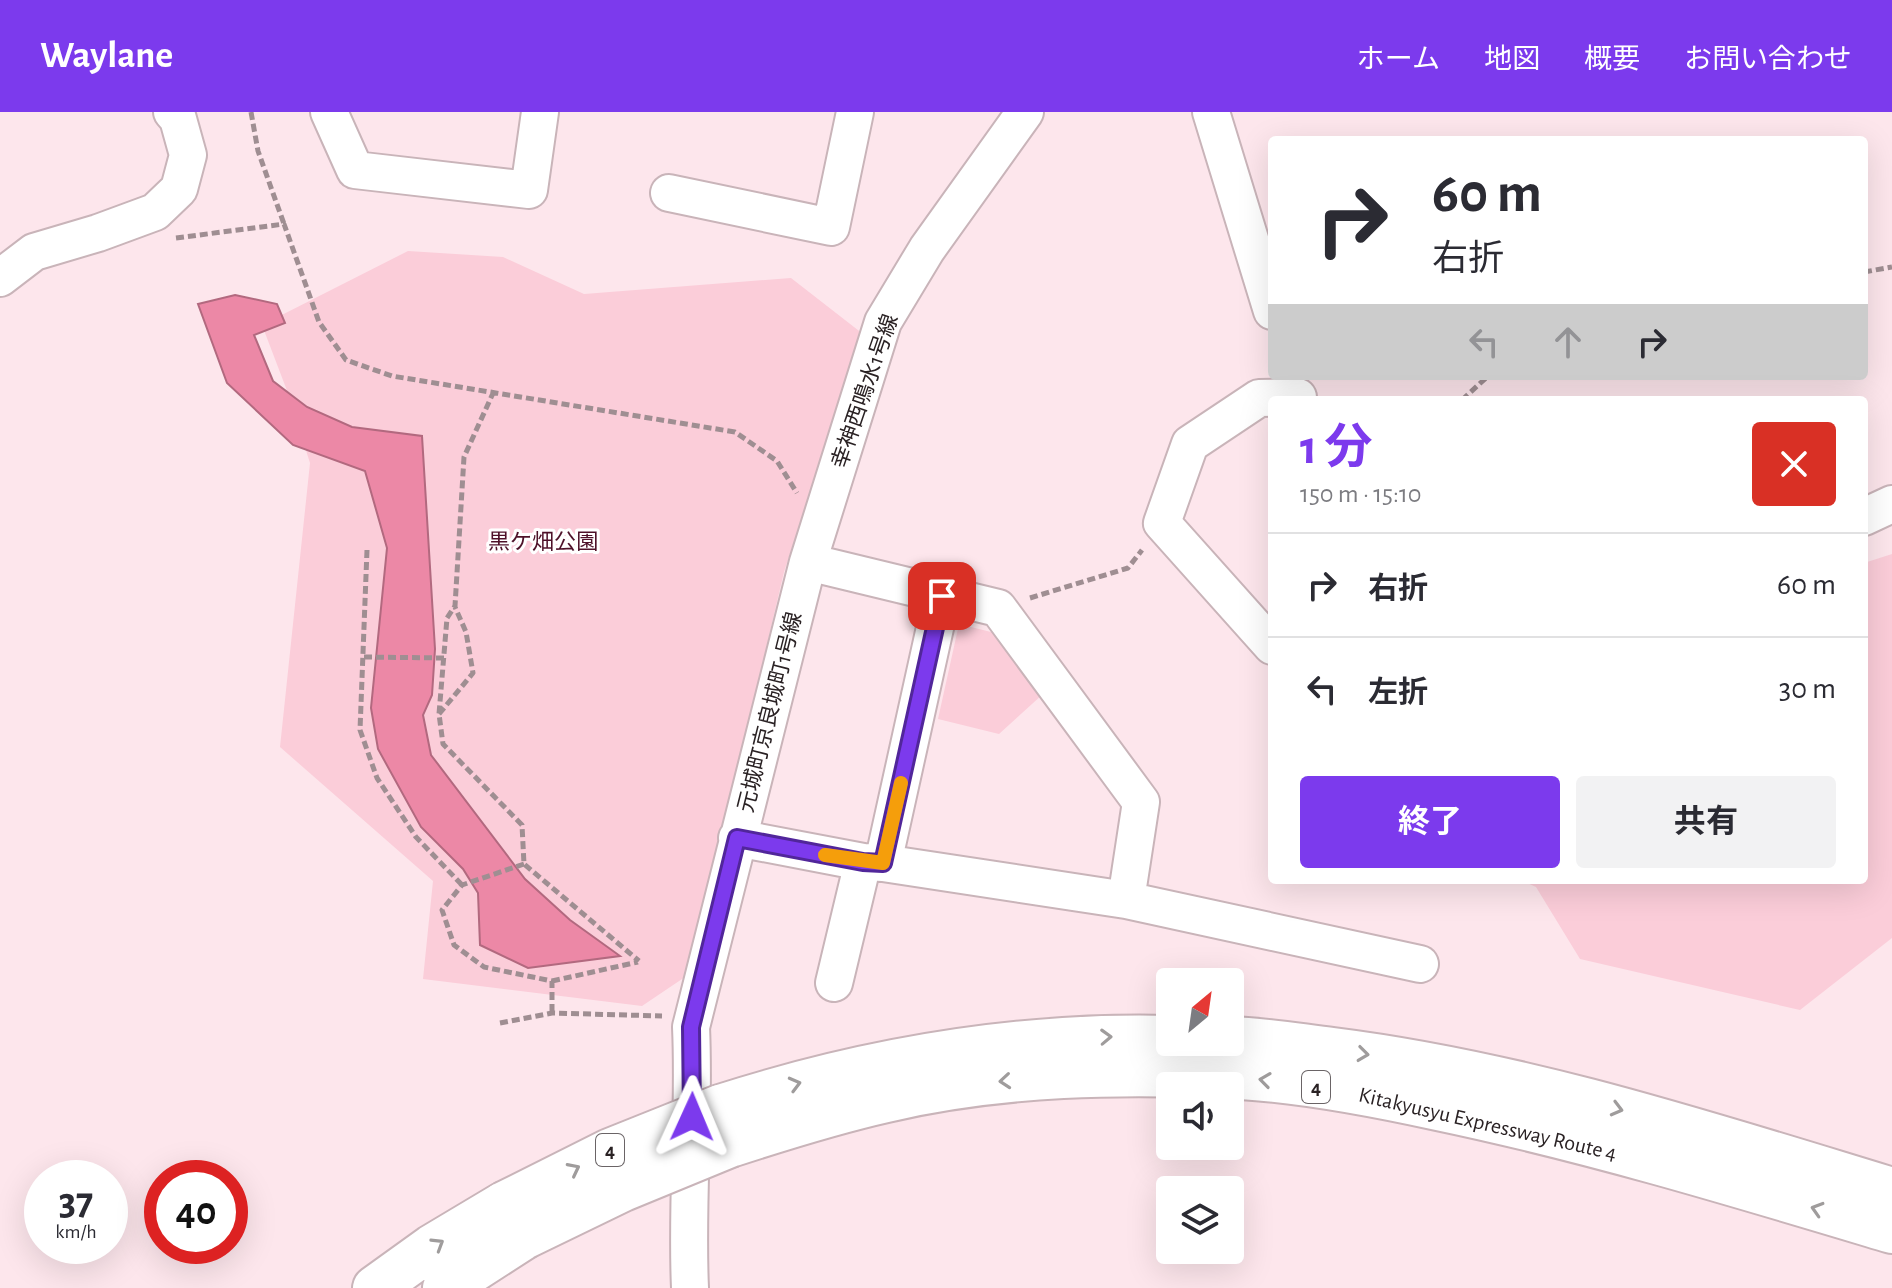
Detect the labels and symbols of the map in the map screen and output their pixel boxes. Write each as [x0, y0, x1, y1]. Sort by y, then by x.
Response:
street label: 幸神西鳴水1号線 [827, 311, 902, 471]
park label: 黒ケ畑公園 [488, 530, 598, 553]
pin [908, 562, 976, 630]
street label: 元城町京良城町1号線 [733, 610, 806, 815]
north arrow [1156, 968, 1244, 1056]
one-way arrow [1100, 1028, 1113, 1045]
one-way arrow [1356, 1045, 1370, 1062]
road number: 4 [1302, 1071, 1330, 1103]
one-way arrow [1258, 1072, 1272, 1089]
one-way arrow [998, 1073, 1011, 1090]
position arrow [650, 1075, 734, 1159]
one-way arrow [787, 1076, 801, 1093]
street label: Kitakyusyu Expressway Route 4 [1357, 1084, 1619, 1164]
one-way arrow [1609, 1100, 1623, 1117]
road number: 4 [596, 1134, 624, 1166]
speed limit sign: 40 [144, 1160, 248, 1264]
one-way arrow [566, 1163, 581, 1178]
one-way arrow [1811, 1202, 1825, 1218]
one-way arrow [430, 1238, 444, 1253]

